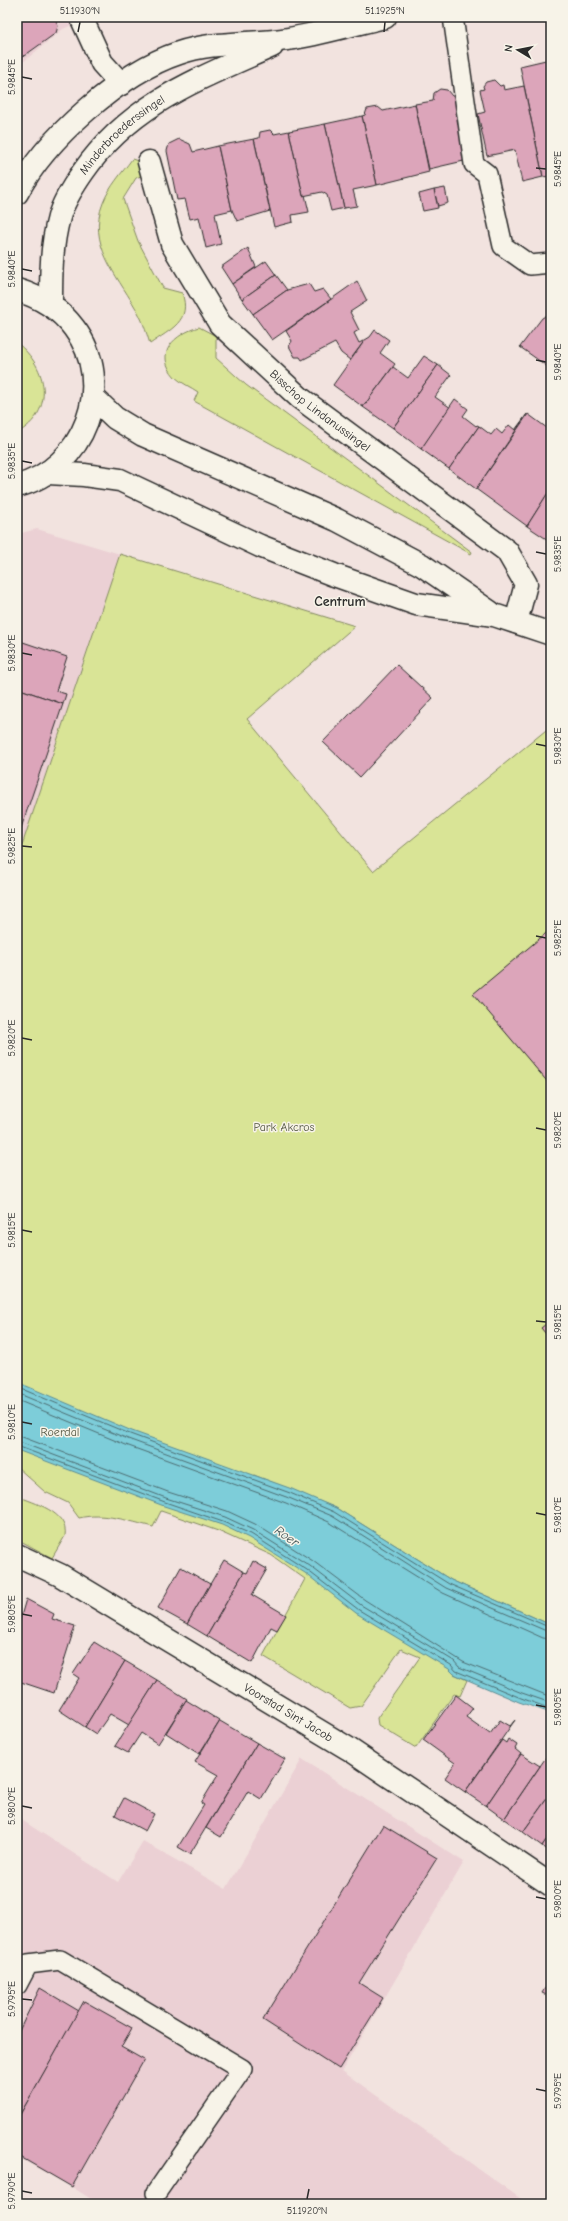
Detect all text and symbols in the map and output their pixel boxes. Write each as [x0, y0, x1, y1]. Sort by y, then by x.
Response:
text: 51.1930°N [60, 5, 100, 17]
text: 51.1925°N [365, 5, 405, 17]
north arrow [498, 30, 538, 70]
text: N [502, 44, 516, 53]
text: 5.9845°E [6, 59, 18, 95]
street label: Minderbroederssingel [76, 92, 167, 177]
text: 5.9845°E [552, 151, 564, 187]
text: 5.9840°E [6, 251, 18, 287]
text: 5.9840°E [552, 344, 564, 380]
street label: Bisschop Lindanussingel [267, 367, 373, 455]
text: 5.9835°E [6, 443, 18, 479]
text: 5.9835°E [552, 536, 564, 572]
district label: Centrum [314, 593, 366, 610]
text: 5.9830°E [6, 634, 18, 672]
text: 5.9830°E [552, 727, 564, 765]
text: 5.9825°E [6, 828, 18, 864]
text: 5.9825°E [552, 920, 564, 956]
text: 5.9820°E [6, 1019, 18, 1057]
text: 5.9820°E [552, 1111, 564, 1149]
park label: Park Akcros [253, 1120, 315, 1134]
text: 5.9815°E [6, 1212, 18, 1248]
text: 5.9815°E [552, 1304, 564, 1340]
text: 5.9810°E [6, 1404, 18, 1440]
park label: Roerdal [41, 1425, 79, 1439]
text: 5.9810°E [552, 1497, 564, 1533]
water label: Roer [272, 1522, 303, 1550]
text: 5.9805°E [6, 1595, 18, 1633]
street label: Voorstad Sint Jacob [241, 1680, 336, 1745]
text: 5.9805°E [552, 1688, 564, 1726]
text: 5.9800°E [6, 1787, 18, 1825]
text: 5.9800°E [552, 1880, 564, 1918]
text: 5.9795°E [6, 1981, 18, 2017]
text: 5.9795°E [552, 2073, 564, 2109]
text: 5.9790°E [6, 2173, 18, 2209]
text: 51.1920°N [287, 2205, 327, 2217]

